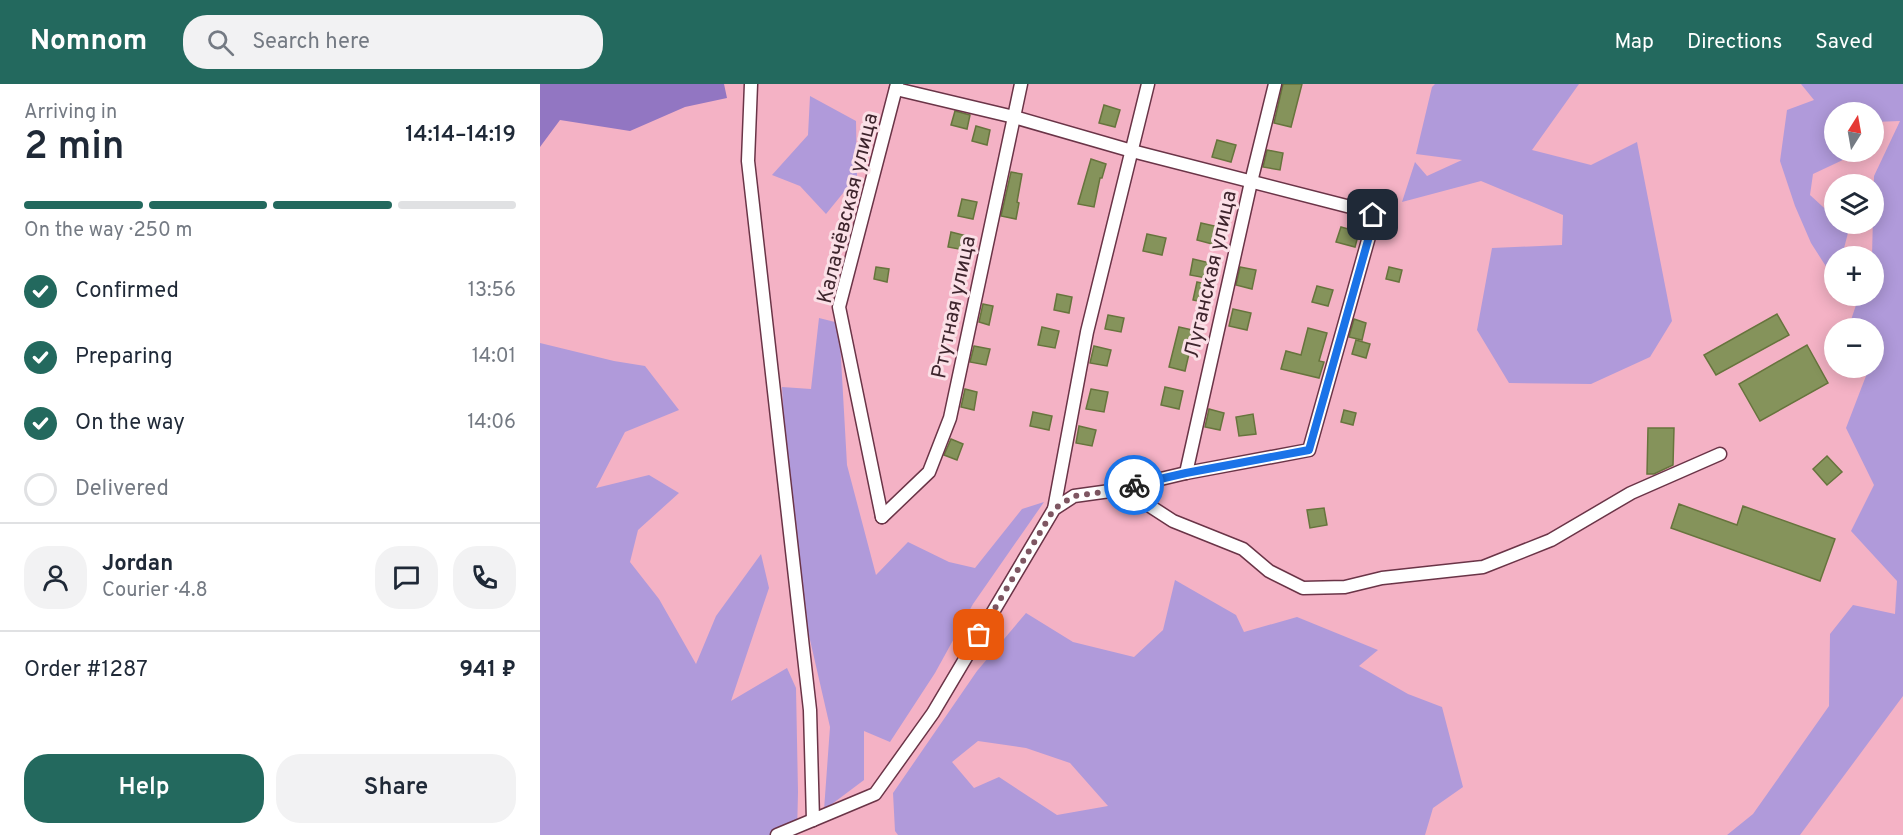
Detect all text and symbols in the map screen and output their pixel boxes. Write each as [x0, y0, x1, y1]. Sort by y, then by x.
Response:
search box [183, 15, 603, 69]
text: Nomnom [30, 24, 147, 60]
icon: search [204, 26, 237, 59]
text: Search here [252, 29, 370, 56]
text: Map [1614, 29, 1654, 56]
text: Directions [1687, 29, 1782, 56]
text: Saved [1815, 29, 1873, 56]
text: Arriving in [24, 100, 117, 126]
north arrow [1824, 102, 1884, 162]
map controls [1824, 102, 1884, 378]
street label: Калачёвская улица [812, 110, 885, 306]
text: 14:14–14:19 [405, 122, 516, 149]
text: 2 min [24, 124, 125, 173]
button: layers [1824, 174, 1884, 234]
street label: Луганская улица [1179, 188, 1244, 361]
pin [1347, 189, 1398, 240]
icon: home [1356, 198, 1389, 231]
text: On the way · 250 m [24, 218, 192, 244]
street label: Ртутная улица [926, 234, 983, 381]
button: + [1824, 246, 1884, 306]
icon: check [24, 275, 57, 308]
text: Confirmed [75, 278, 179, 305]
text: 13:56 [468, 278, 516, 304]
button: − [1824, 318, 1884, 378]
icon: check [24, 341, 57, 374]
text: Preparing [75, 344, 173, 371]
text: 14:01 [472, 344, 516, 370]
icon: check [24, 407, 57, 440]
text: On the way [75, 410, 185, 437]
text: 14:06 [467, 410, 516, 436]
courier [1104, 455, 1164, 515]
icon: bike [1118, 469, 1151, 502]
text: Delivered [75, 476, 169, 503]
button: person [24, 546, 87, 609]
button: chat [375, 546, 438, 609]
button: phone [453, 546, 516, 609]
text: Jordan [102, 551, 173, 578]
text: Courier · 4.8 [102, 578, 208, 604]
pin [953, 609, 1004, 660]
icon: bag [962, 618, 995, 651]
text: Order #1287 [24, 657, 148, 684]
text: 941 ₽ [460, 657, 516, 684]
button: Help [24, 754, 264, 823]
button: Share [276, 754, 516, 823]

